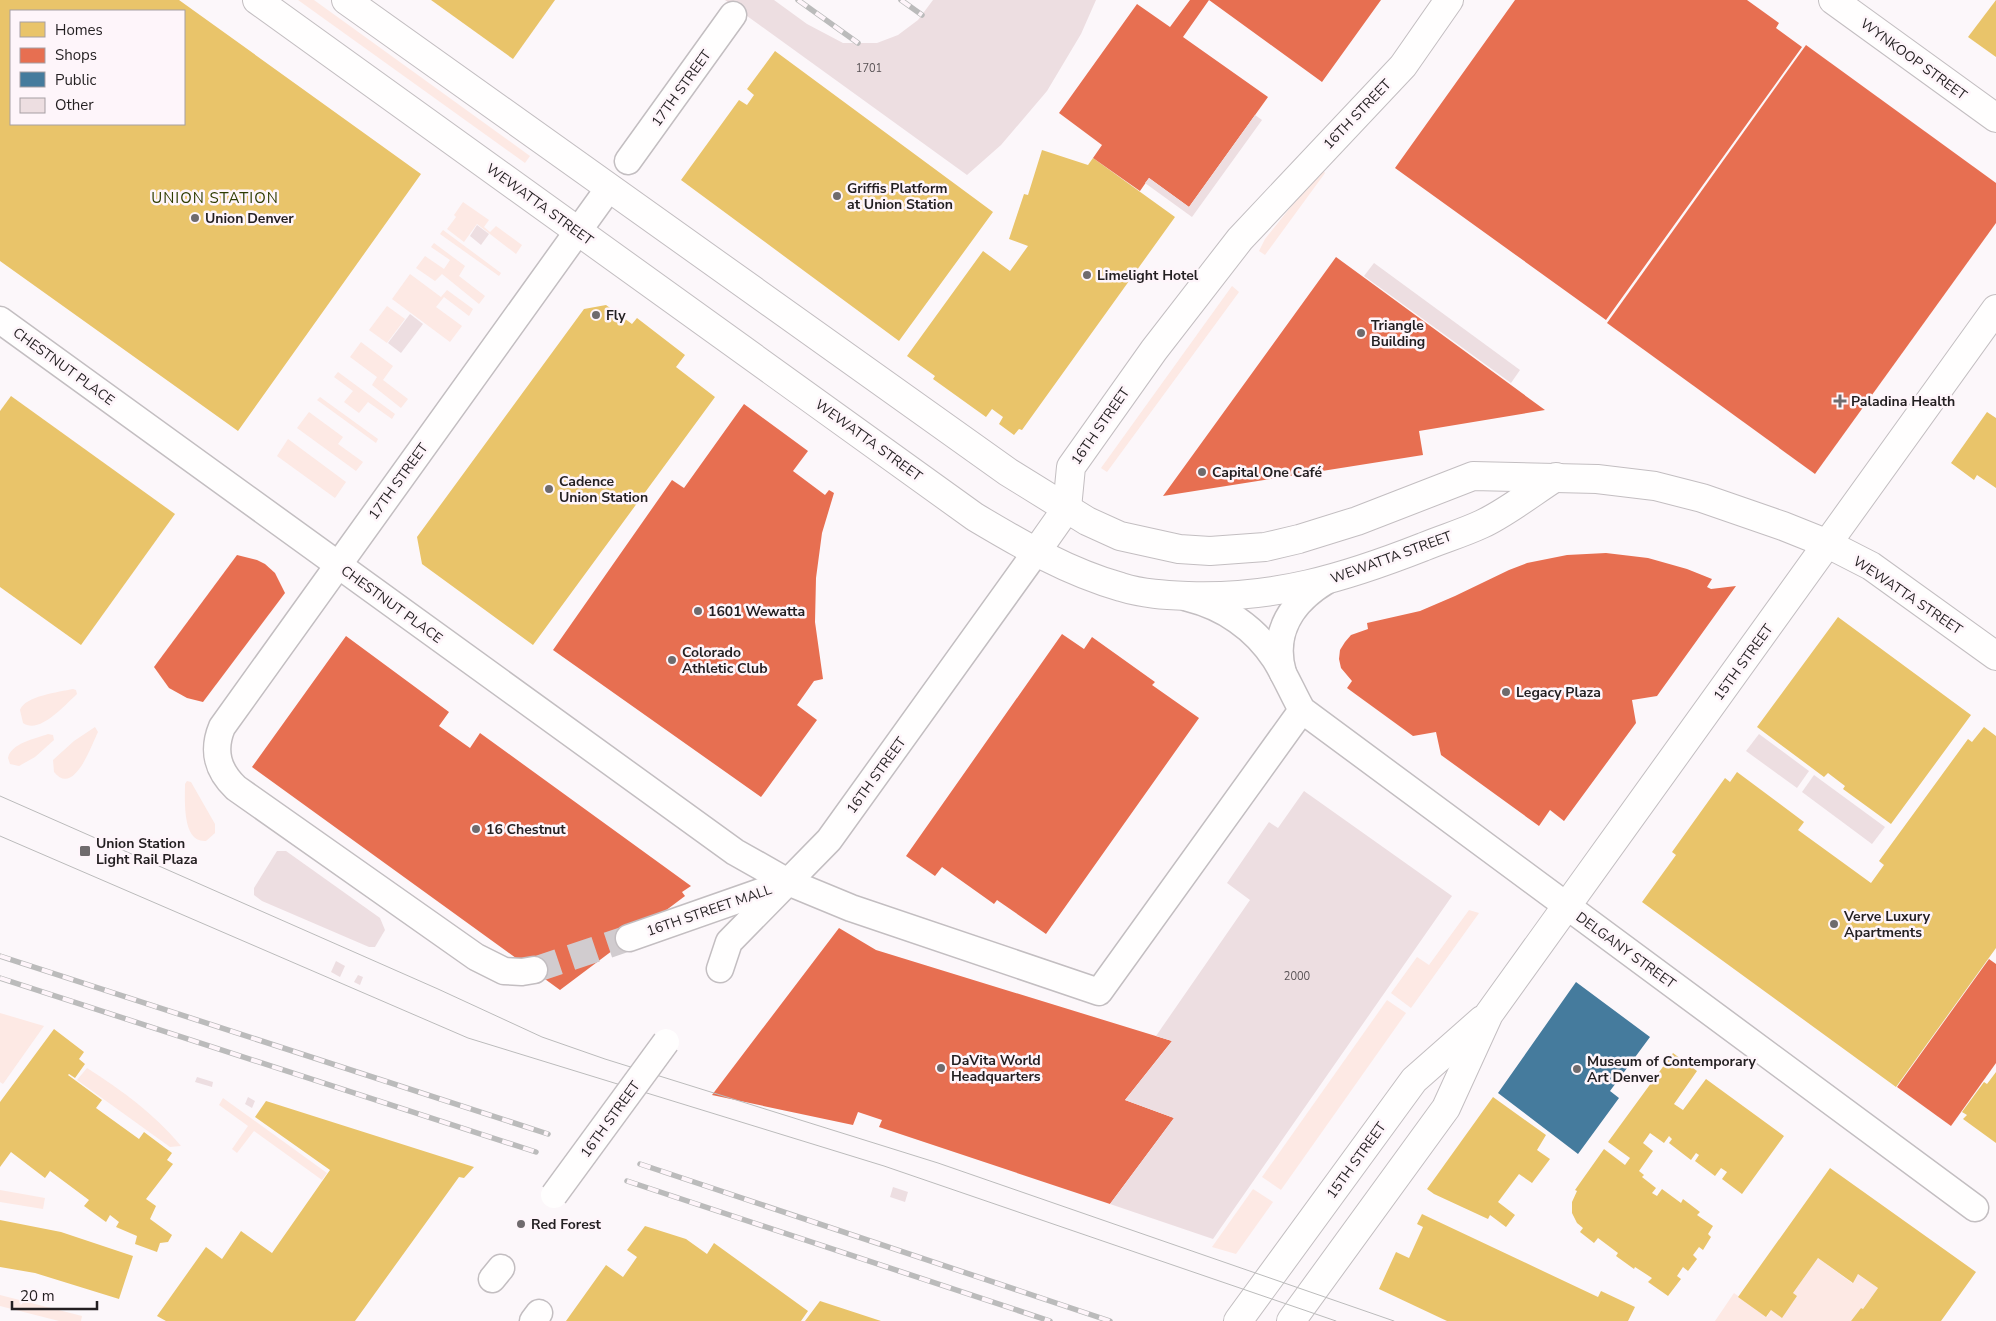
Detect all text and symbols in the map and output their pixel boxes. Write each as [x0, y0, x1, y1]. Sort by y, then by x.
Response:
legend [10, 10, 185, 125]
street label: WYNKOOP STREET [1857, 14, 1971, 105]
text: Homes [55, 20, 103, 40]
text: Shops [55, 45, 97, 65]
street label: 17TH STREET [647, 46, 716, 130]
house number: 1701 [856, 61, 882, 76]
text: Public [55, 70, 96, 90]
street label: 16TH STREET [1319, 75, 1396, 153]
text: Other [55, 95, 94, 115]
street label: WEWATTA STREET [482, 159, 597, 250]
place label: Griffis Platform at Union Station [847, 179, 953, 214]
district label: UNION STATION [151, 188, 279, 208]
marker: Griffis Platform at Union Station [831, 190, 843, 202]
place label: Union Denver [205, 209, 294, 228]
marker: Union Denver [189, 212, 201, 224]
place label: Limelight Hotel [1097, 266, 1199, 285]
marker: Limelight Hotel [1081, 269, 1093, 281]
place label: Fly [606, 306, 626, 325]
marker: Fly [590, 309, 602, 321]
place label: Triangle Building [1371, 316, 1425, 351]
street label: CHESTNUT PLACE [9, 323, 118, 410]
marker: Triangle Building [1355, 327, 1367, 339]
street label: 16TH STREET [1067, 383, 1134, 469]
place label: Paladina Health [1851, 392, 1955, 411]
marker: Paladina Health [1833, 394, 1847, 408]
street label: WEWATTA STREET [811, 395, 926, 486]
street label: 17TH STREET [364, 439, 433, 523]
place label: Capital One Café [1212, 463, 1323, 482]
marker: Capital One Café [1196, 466, 1208, 478]
place label: Cadence Union Station [559, 472, 648, 507]
marker: Cadence Union Station [543, 483, 555, 495]
street label: WEWATTA STREET [1328, 526, 1455, 588]
street label: WEWATTA STREET [1849, 552, 1966, 639]
street label: CHESTNUT PLACE [337, 561, 446, 648]
place label: 1601 Wewatta [708, 602, 805, 621]
marker: 1601 Wewatta [692, 605, 704, 617]
street label: 15TH STREET [1709, 620, 1778, 704]
place label: Colorado Athletic Club [682, 643, 768, 678]
marker: Colorado Athletic Club [666, 654, 678, 666]
place label: Legacy Plaza [1516, 683, 1601, 702]
marker: Legacy Plaza [1500, 686, 1512, 698]
street label: 16TH STREET [842, 733, 911, 817]
place label: 16 Chestnut [486, 820, 566, 839]
marker: 16 Chestnut [470, 823, 482, 835]
place label: Union Station Light Rail Plaza [96, 834, 198, 869]
marker: Union Station Light Rail Plaza [78, 844, 92, 858]
street label: 16TH STREET MALL [644, 880, 775, 941]
place label: Verve Luxury Apartments [1843, 907, 1931, 942]
street label: DELGANY STREET [1572, 908, 1680, 993]
marker: Verve Luxury Apartments [1828, 918, 1840, 930]
house number: 2000 [1284, 969, 1311, 984]
place label: DaVita World Headquarters [951, 1051, 1041, 1086]
place label: Museum of Contemporary Art Denver [1587, 1052, 1757, 1087]
marker: DaVita World Headquarters [935, 1062, 947, 1074]
marker: Museum of Contemporary Art Denver [1571, 1063, 1583, 1075]
street label: 16TH STREET [576, 1077, 645, 1161]
street label: 15TH STREET [1322, 1118, 1391, 1202]
place label: Red Forest [531, 1215, 602, 1234]
marker: Red Forest [515, 1218, 527, 1230]
scale bar [12, 1278, 98, 1310]
text: 20 m [20, 1286, 55, 1306]

